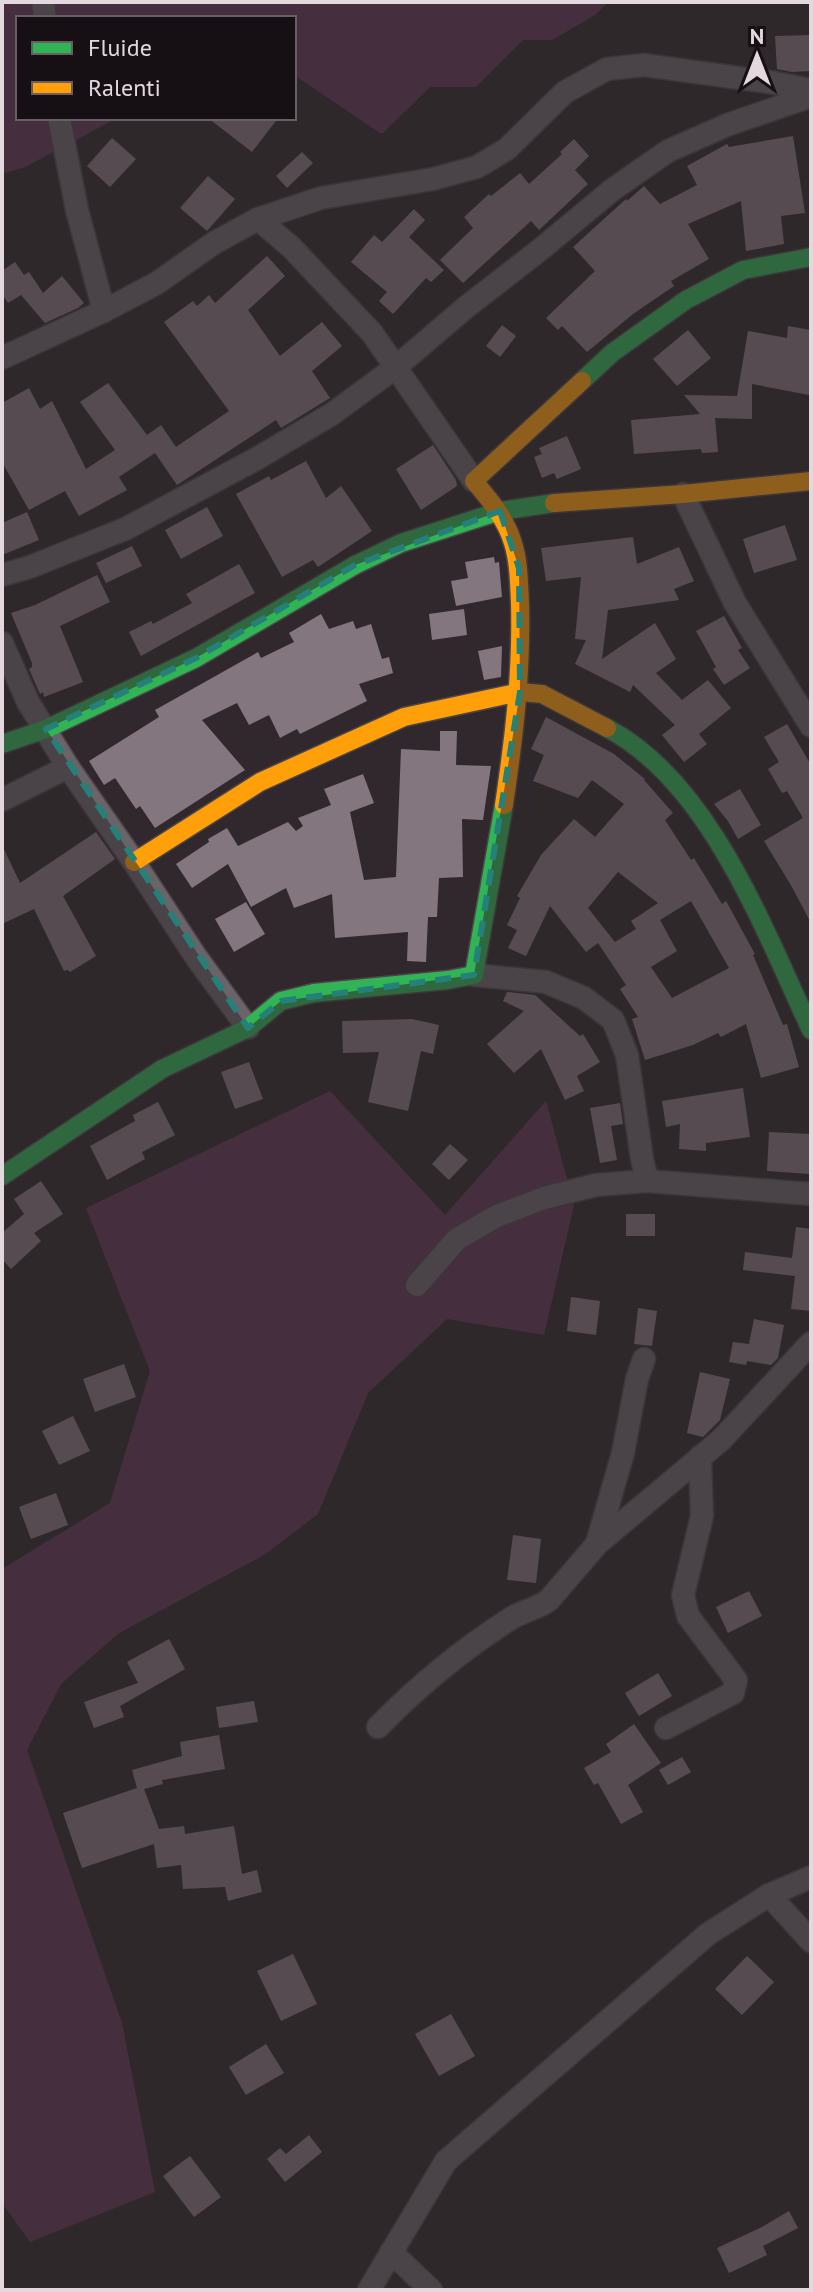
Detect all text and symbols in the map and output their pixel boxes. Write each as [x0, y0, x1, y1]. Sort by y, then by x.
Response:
legend [16, 16, 296, 120]
north arrow [717, 16, 797, 96]
text: N [750, 22, 764, 50]
text: Fluide [88, 32, 152, 63]
text: Ralenti [88, 72, 161, 103]

